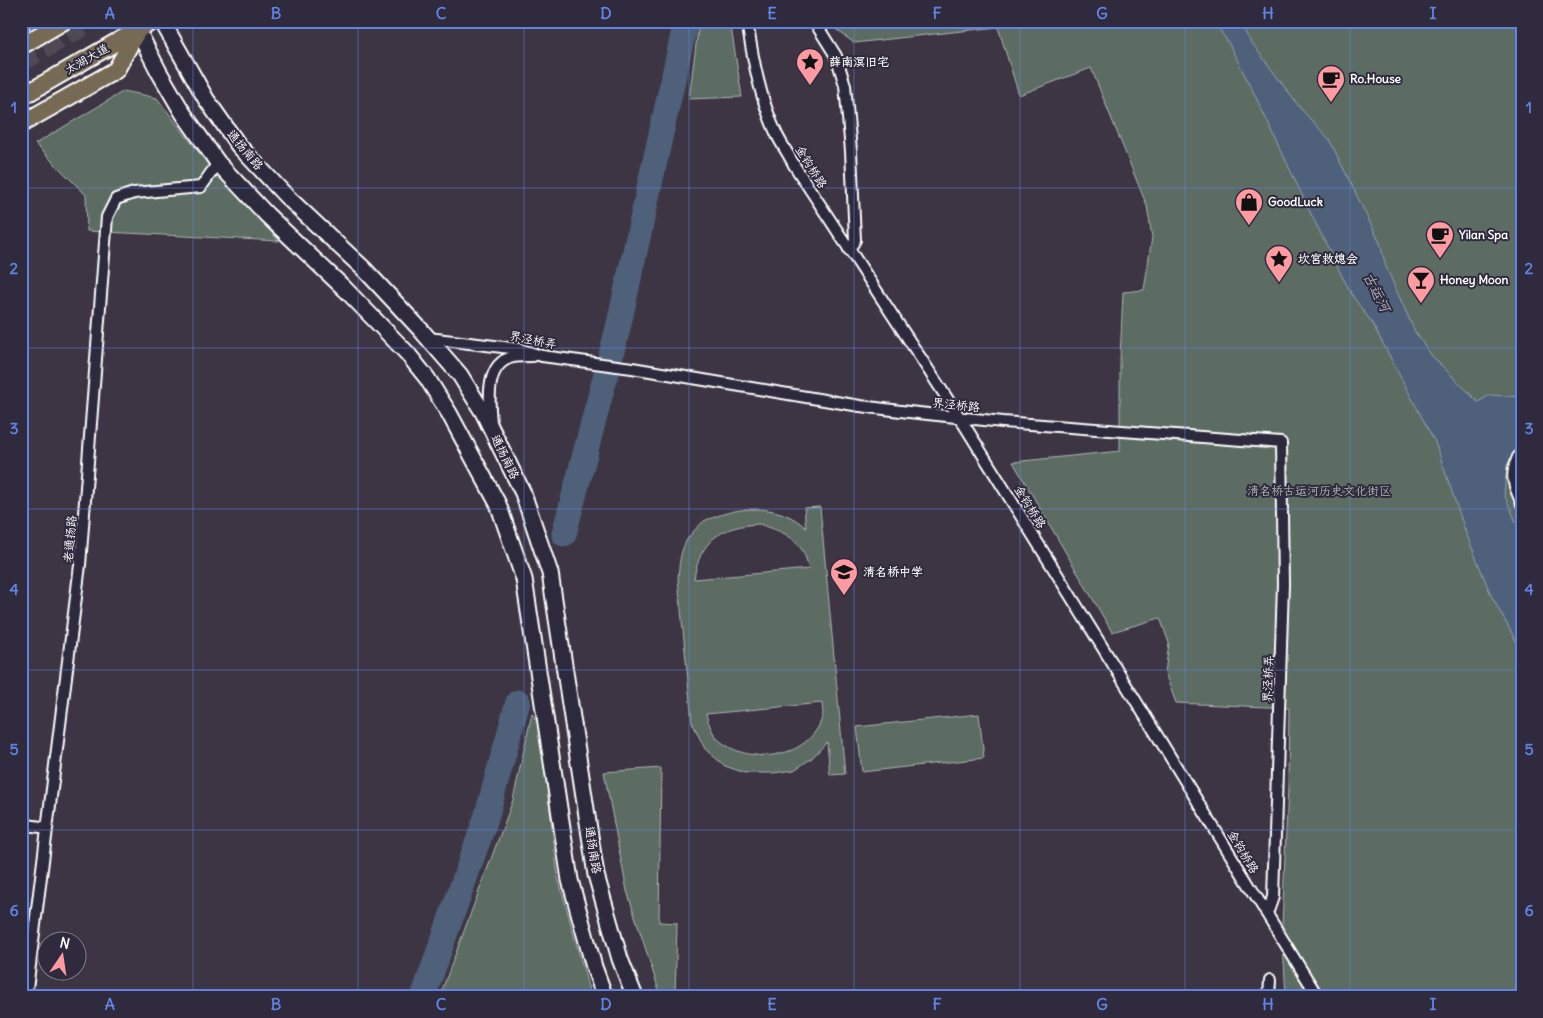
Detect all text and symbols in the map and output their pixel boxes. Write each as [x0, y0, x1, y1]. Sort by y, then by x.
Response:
text: A [105, 3, 115, 23]
text: B [271, 3, 282, 23]
text: C [436, 3, 447, 23]
text: D [600, 3, 612, 23]
text: E [767, 3, 777, 23]
text: F [932, 3, 942, 23]
text: G [1096, 3, 1108, 23]
text: H [1262, 3, 1274, 23]
text: I [1430, 3, 1437, 23]
street label: 太湖大道 [62, 40, 111, 77]
place icon: 薛南溟旧宅 [795, 47, 825, 86]
place label: 薛南溟旧宅 [829, 54, 889, 69]
cafe icon: Ro.House [1316, 64, 1346, 103]
place label: Ro.House [1350, 71, 1402, 86]
text: 1 [11, 97, 17, 117]
text: 1 [1526, 97, 1532, 117]
street label: 通扬南路 [224, 126, 267, 173]
street label: 金钩桥路 [792, 142, 831, 191]
shop icon: GoodLuck [1234, 187, 1264, 226]
place label: GoodLuck [1268, 194, 1323, 209]
cafe icon: Yilan Spa [1425, 220, 1455, 259]
place label: Yilan Spa [1458, 227, 1508, 243]
place icon: 坎宫救熄会 [1264, 244, 1294, 283]
place label: 坎宫救熄会 [1298, 251, 1358, 266]
text: 2 [10, 258, 19, 278]
text: 2 [1525, 258, 1534, 278]
bar icon: Honey Moon [1406, 265, 1436, 304]
water label: 古运河 [1359, 269, 1395, 317]
place label: Honey Moon [1440, 272, 1509, 288]
street label: 界泾桥弄 [508, 328, 558, 351]
street label: 界泾桥路 [931, 395, 981, 414]
text: 3 [9, 418, 19, 438]
text: 3 [1524, 418, 1534, 438]
street label: 通扬南路 [488, 432, 523, 482]
street label: 金钩桥路 [1011, 482, 1050, 531]
park label: 清名桥古运河历史文化街区 [1247, 483, 1391, 498]
street label: 老通扬路 [60, 514, 79, 564]
school or university icon: 清名桥中学 [829, 557, 859, 596]
place label: 清名桥中学 [863, 564, 923, 579]
text: 4 [9, 579, 19, 599]
text: 4 [1524, 579, 1534, 599]
street label: 界泾桥弄 [1259, 655, 1276, 703]
text: 5 [9, 739, 19, 759]
text: 5 [1524, 739, 1534, 759]
street label: 通扬南路 [582, 825, 605, 875]
street label: 金钩桥路 [1225, 827, 1262, 876]
text: 6 [9, 900, 19, 920]
text: 6 [1524, 900, 1534, 920]
north arrow [38, 930, 88, 980]
text: N [58, 933, 72, 953]
text: A [105, 994, 115, 1014]
text: B [271, 994, 282, 1014]
text: C [436, 994, 447, 1014]
text: D [600, 994, 612, 1014]
text: E [767, 994, 777, 1014]
text: F [932, 994, 942, 1014]
text: G [1096, 994, 1108, 1014]
text: H [1262, 994, 1274, 1014]
text: I [1430, 994, 1437, 1014]

